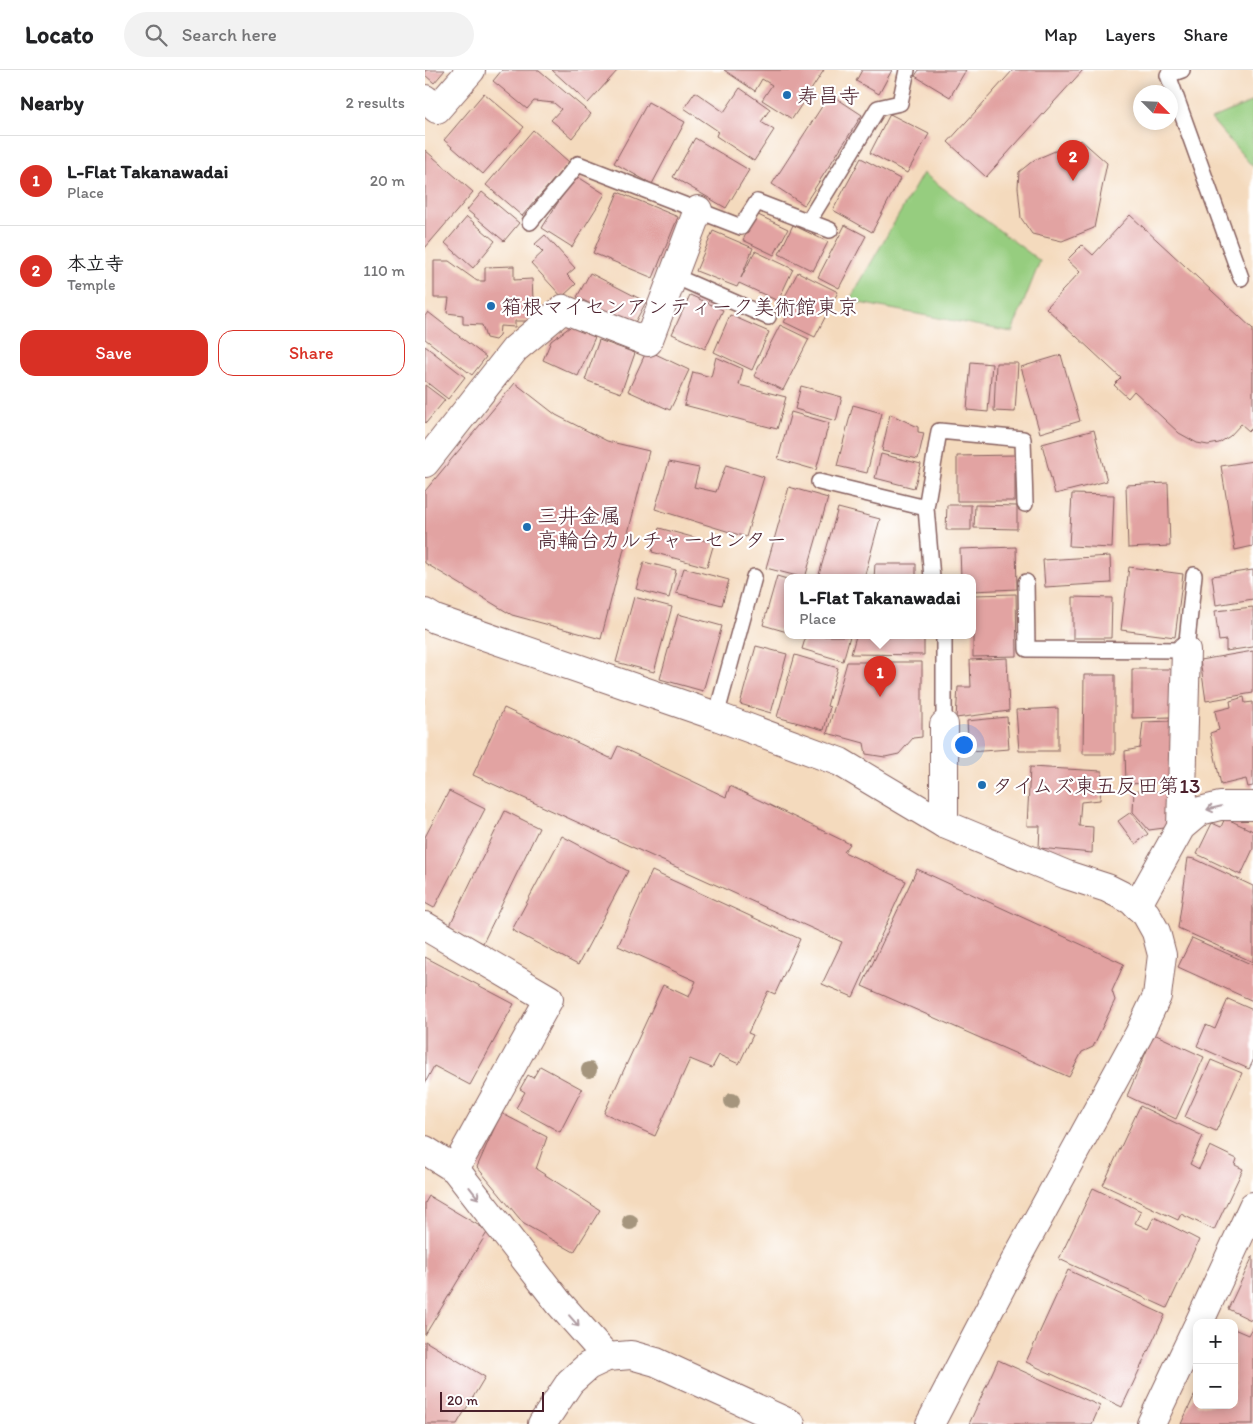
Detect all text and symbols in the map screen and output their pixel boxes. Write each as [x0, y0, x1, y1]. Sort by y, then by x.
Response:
search box [124, 12, 474, 57]
text: Locato [25, 20, 94, 49]
icon: search [142, 21, 170, 49]
text: Search here [182, 23, 277, 46]
text: Map [1044, 24, 1077, 46]
text: Layers [1105, 24, 1155, 46]
text: Share [1183, 24, 1228, 46]
place label: 寿昌寺 [797, 83, 860, 108]
north arrow [1133, 85, 1178, 130]
marker: 寿昌寺 [781, 89, 793, 101]
text: Nearby [20, 90, 84, 115]
text: 2 results [345, 93, 405, 112]
pin: 2 [1057, 140, 1089, 181]
text: L-Flat Takanawadai [67, 160, 228, 183]
text: 1 [32, 171, 40, 190]
text: 20 m [370, 171, 405, 190]
text: Place [67, 183, 104, 202]
text: 本立寺 [67, 252, 124, 275]
text: 2 [32, 261, 40, 280]
text: 110 m [363, 261, 405, 280]
text: Temple [67, 275, 116, 294]
place label: 箱根マイセンアンティーク美術館東京 [501, 294, 858, 319]
marker: 箱根マイセンアンティーク美術館東京 [485, 300, 497, 312]
button: Save [20, 330, 208, 376]
button: Share [218, 330, 405, 376]
place label: 三井金属 高輪台カルチャーセンター [537, 503, 787, 552]
marker: 三井金属 高輪台カルチャーセンター [521, 521, 533, 533]
popup [784, 574, 976, 639]
text: L-Flat Takanawadai [799, 586, 961, 609]
text: Place [799, 609, 836, 628]
pin: 1 [864, 656, 896, 697]
your location [951, 732, 977, 758]
place label: タイムズ東五反田第13 [992, 773, 1201, 798]
marker: タイムズ東五反田第13 [976, 779, 988, 791]
one-way arrow [1207, 804, 1223, 813]
one-way arrow [469, 1186, 479, 1200]
one-way arrow [568, 1315, 580, 1328]
map controls [1193, 1319, 1238, 1409]
button: + [1193, 1319, 1238, 1364]
button: − [1193, 1364, 1238, 1409]
scale bar [440, 1389, 544, 1412]
text: 20 m [447, 1392, 478, 1409]

